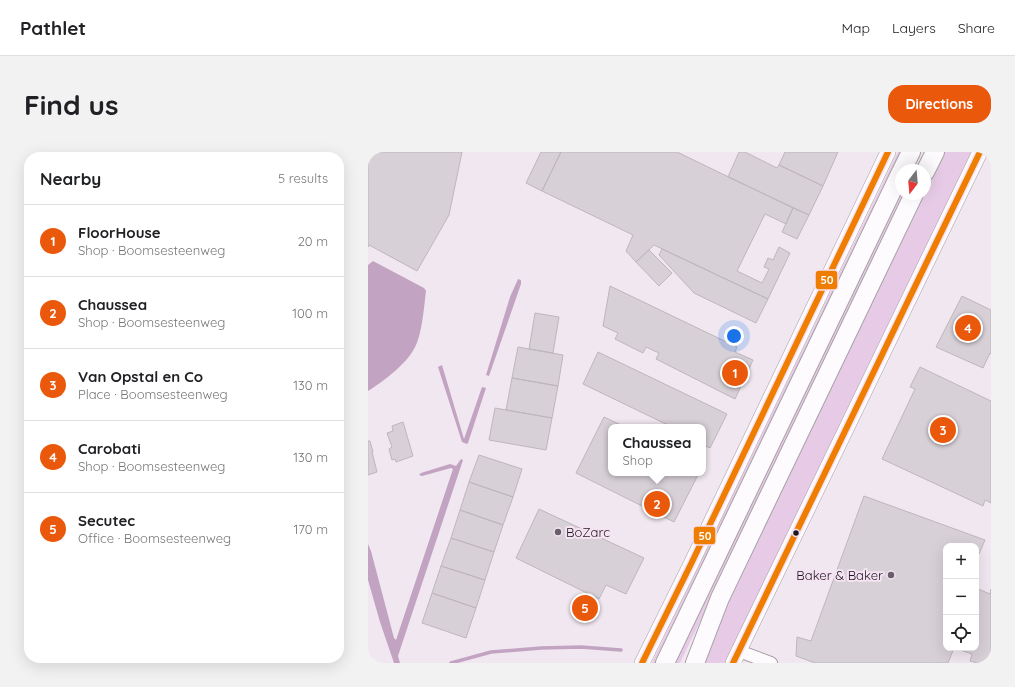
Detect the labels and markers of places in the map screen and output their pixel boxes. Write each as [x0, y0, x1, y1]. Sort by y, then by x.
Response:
pin: 4 [955, 313, 981, 343]
pin: 1 [722, 358, 748, 388]
pin: 3 [930, 415, 956, 445]
pin: 2 [644, 489, 670, 519]
place label: BoZarc [566, 524, 610, 540]
marker: BoZarc [553, 527, 563, 537]
unlabelled marker [791, 528, 801, 538]
place label: Baker & Baker [796, 567, 883, 583]
marker: Baker & Baker [886, 570, 896, 580]
pin: 5 [572, 593, 598, 623]

